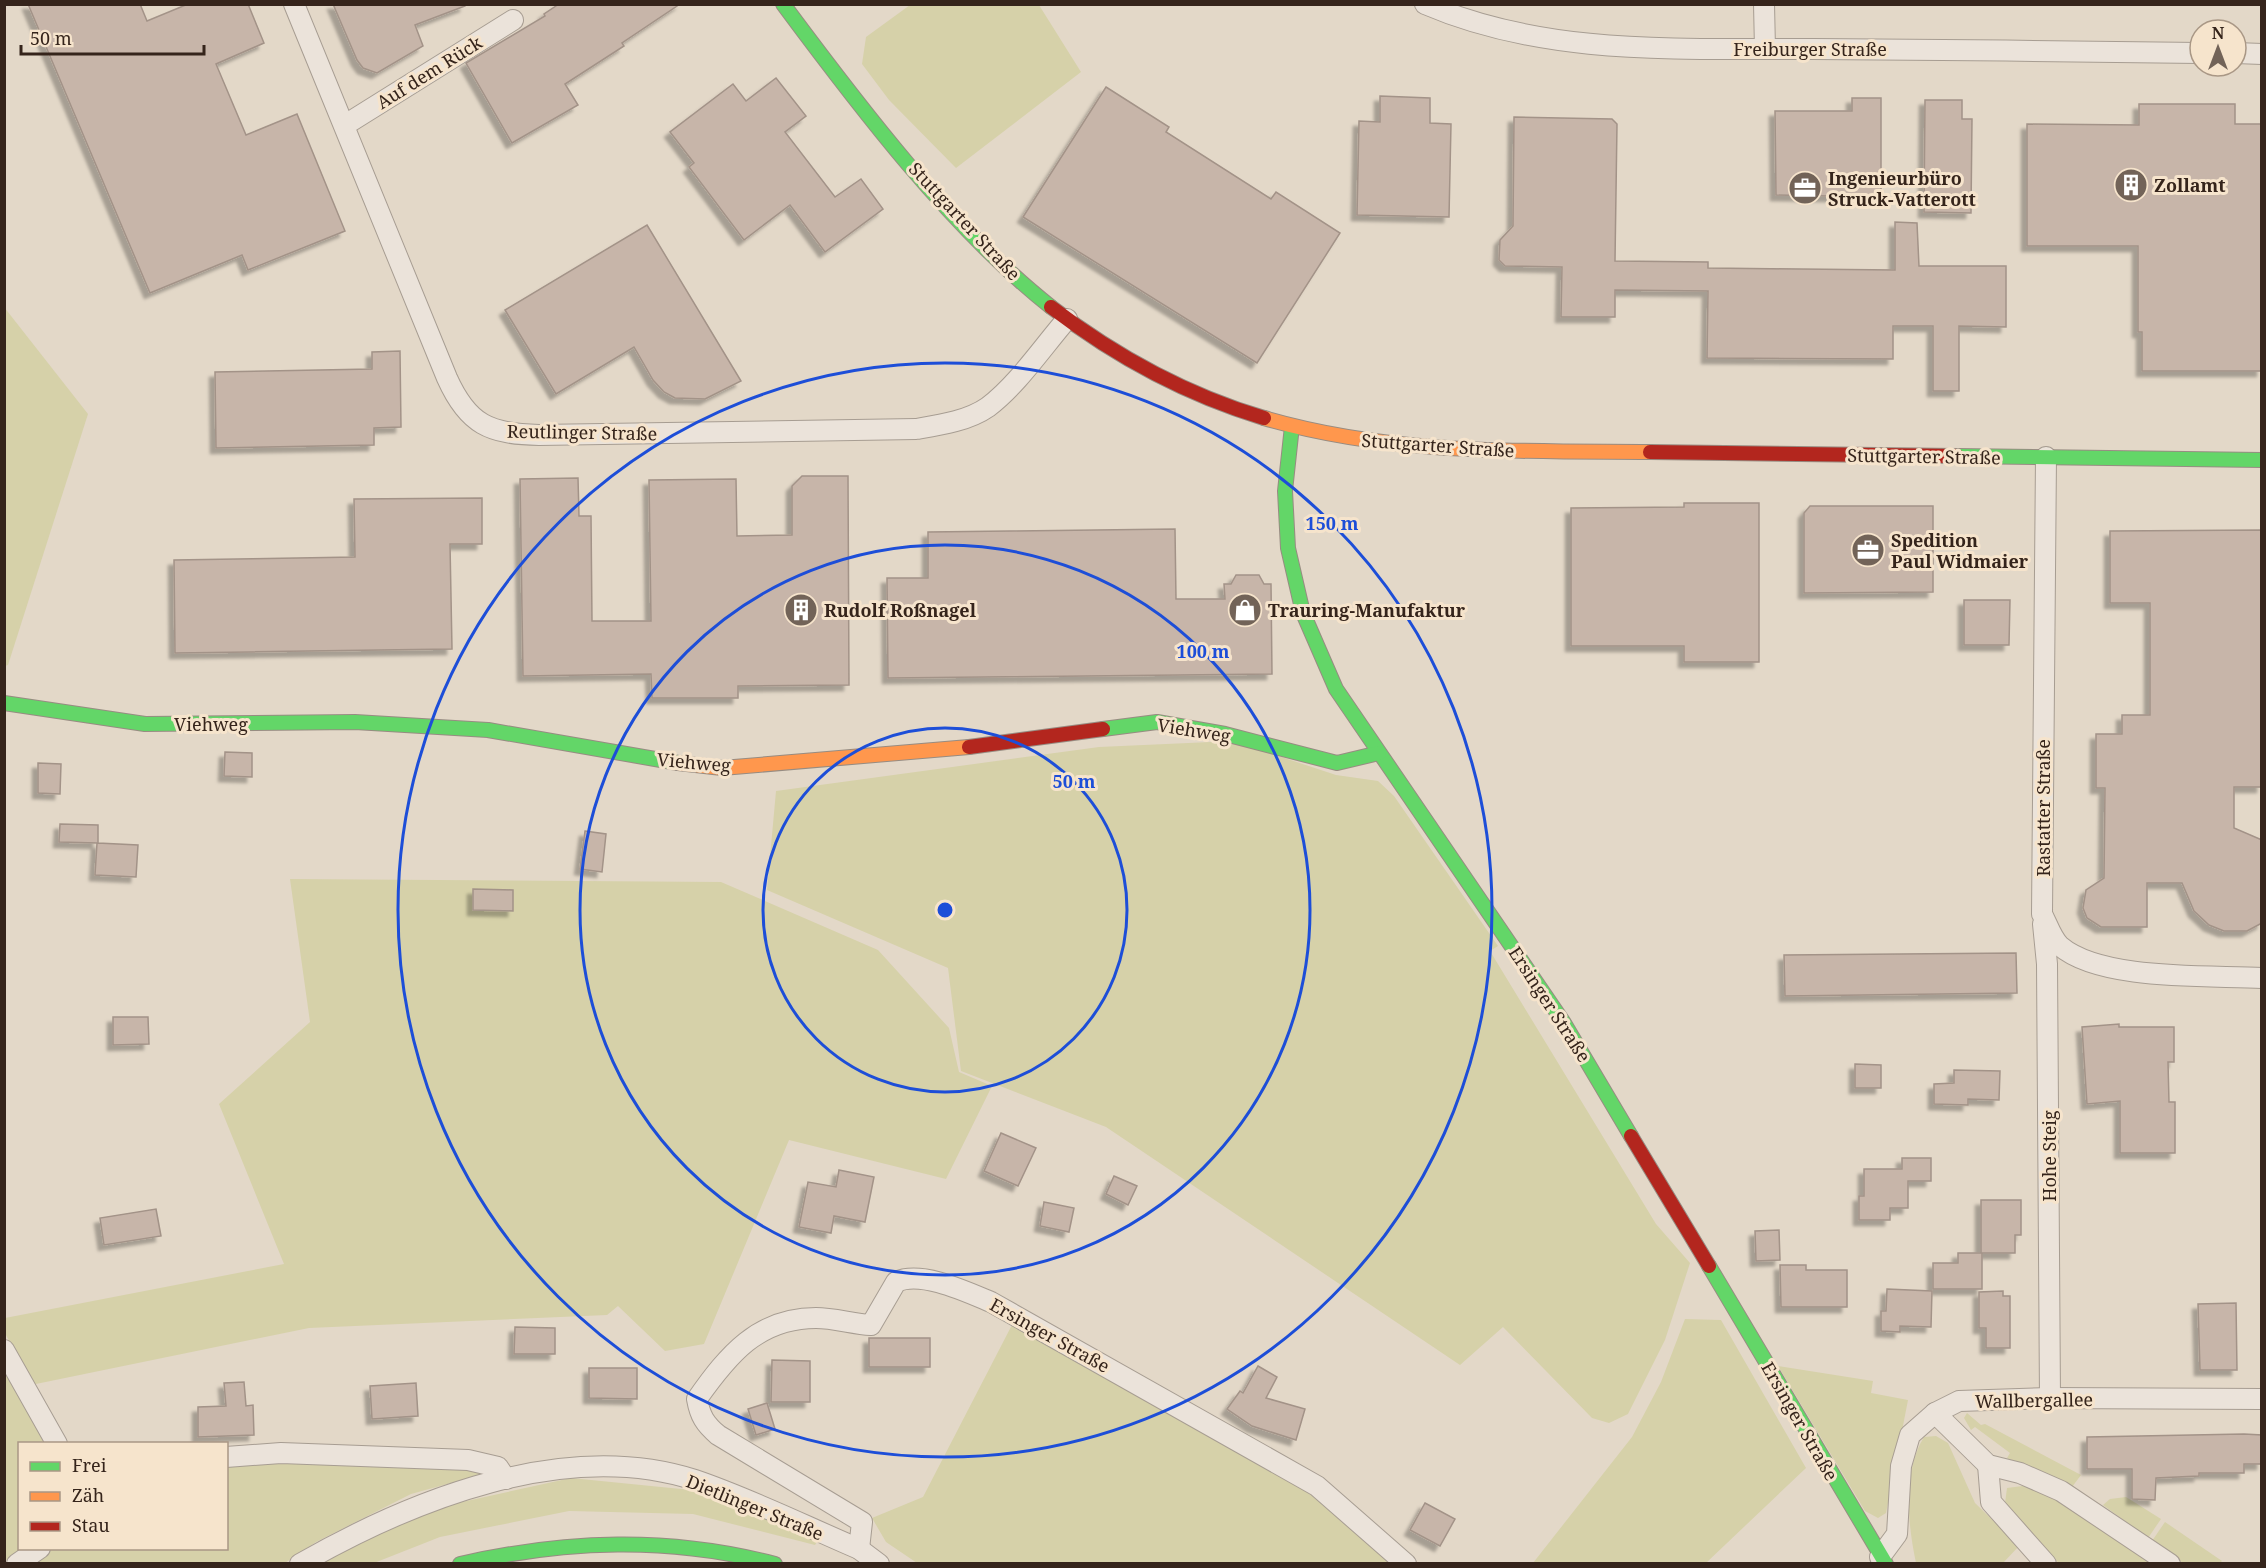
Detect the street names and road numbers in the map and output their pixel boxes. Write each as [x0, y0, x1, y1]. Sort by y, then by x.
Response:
street label: Auf dem Rück [372, 30, 487, 114]
street label: Freiburger Straße [1733, 37, 1887, 61]
street label: Stuttgarter Straße [904, 157, 1026, 285]
street label: Reutlinger Straße [507, 419, 657, 445]
street label: Stuttgarter Straße [1361, 428, 1515, 462]
street label: Stuttgarter Straße [1847, 443, 2001, 469]
street label: Viehweg [174, 712, 248, 736]
street label: Viehweg [1156, 712, 1233, 748]
street label: Rastatter Straße [2031, 739, 2055, 877]
street label: Viehweg [656, 747, 732, 777]
street label: Ersinger Straße [1504, 942, 1596, 1066]
street label: Hohe Steig [2037, 1110, 2061, 1202]
street label: Ersinger Straße [986, 1292, 1114, 1378]
street label: Ersinger Straße [1756, 1357, 1844, 1485]
street label: Wallbergallee [1975, 1387, 2093, 1413]
street label: Dietlinger Straße [683, 1469, 827, 1545]

